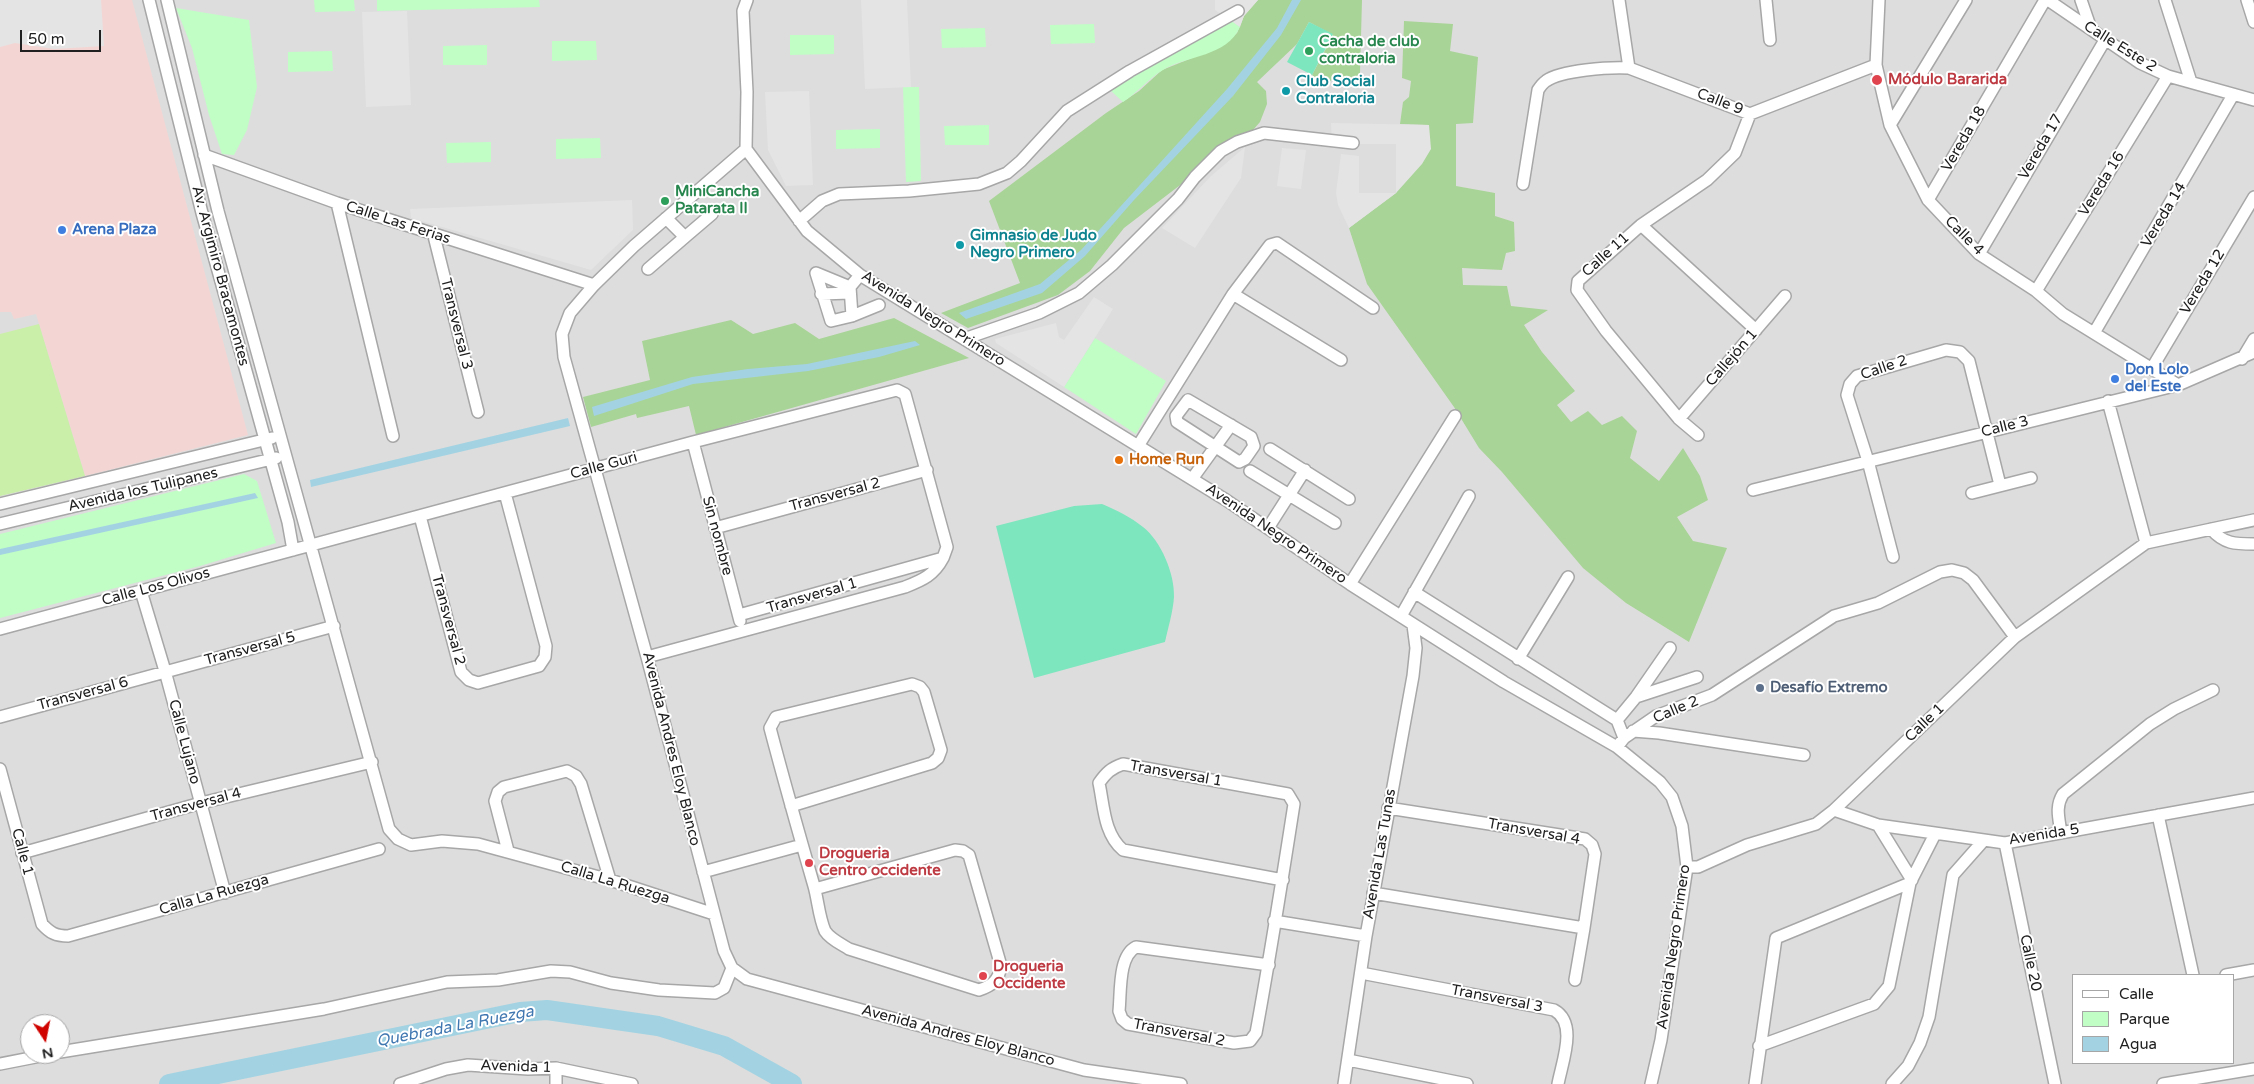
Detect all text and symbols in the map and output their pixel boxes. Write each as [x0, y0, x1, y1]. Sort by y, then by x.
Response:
street label: Calle Este 2 [2080, 17, 2160, 77]
scale bar [22, 20, 104, 52]
text: 50 m [28, 30, 65, 48]
place label: Cacha de club contraloria [1319, 33, 1419, 68]
marker: Cacha de club contraloria [1303, 45, 1315, 57]
place label: Módulo Bararida [1888, 71, 2007, 89]
place label: Club Social Contraloria [1296, 73, 1375, 108]
marker: Módulo Bararida [1870, 73, 1884, 87]
marker: Club Social Contraloria [1280, 85, 1292, 97]
street label: Calle 9 [1694, 85, 1746, 119]
street label: Vereda 18 [1938, 103, 1990, 175]
street label: Vereda 17 [2015, 111, 2067, 183]
street label: Vereda 16 [2075, 148, 2129, 220]
street label: Vereda 14 [2138, 179, 2190, 251]
place label: MiniCancha Patarata II [675, 183, 759, 218]
street label: Av. Argimiro Bracamontes [187, 184, 253, 368]
marker: MiniCancha Patarata II [659, 195, 671, 207]
street label: Calle Las Ferias [343, 198, 453, 248]
street label: Calle 4 [1941, 213, 1987, 259]
place label: Arena Plaza [72, 221, 157, 239]
marker: Arena Plaza [56, 224, 68, 236]
place label: Gimnasio de Judo Negro Primero [970, 227, 1097, 262]
street label: Calle 11 [1579, 229, 1633, 281]
marker: Gimnasio de Judo Negro Primero [954, 239, 966, 251]
street label: Vereda 12 [2177, 246, 2229, 318]
street label: Avenida Negro Primero [858, 267, 1008, 371]
street label: Transversal 3 [436, 276, 476, 372]
street label: Callejón 1 [1702, 326, 1762, 390]
street label: Calle 2 [1858, 352, 1910, 384]
place label: Don Lolo del Este [2125, 361, 2189, 396]
marker: Don Lolo del Este [2109, 373, 2121, 385]
street label: Calle 3 [1979, 412, 2031, 442]
street label: Calle Guri [568, 448, 640, 484]
place label: Home Run [1129, 451, 1204, 469]
marker: Home Run [1113, 454, 1125, 466]
street label: Avenida los Tulipanes [66, 464, 220, 516]
street label: Transversal 2 [788, 474, 882, 516]
street label: Avenida Negro Primero [1202, 480, 1350, 588]
street label: Sin nombre [698, 494, 736, 578]
street label: Calle Los Olivos [100, 564, 212, 610]
street label: Transversal 2 [427, 573, 469, 667]
street label: Transversal 1 [765, 574, 859, 618]
street label: Transversal 5 [203, 628, 297, 670]
street label: Avenida Andres Eloy Blanco [638, 650, 704, 848]
street label: Transversal 6 [36, 673, 130, 715]
place label: Desafío Extremo [1770, 679, 1888, 697]
marker: Desafío Extremo [1754, 682, 1766, 694]
street label: Calle 2 [1650, 692, 1702, 728]
street label: Calle Lujano [164, 698, 204, 786]
street label: Calle 1 [1901, 700, 1949, 746]
street label: Transversal 1 [1128, 757, 1224, 791]
street label: Transversal 4 [149, 784, 243, 826]
street label: Avenida Las Tunas [1360, 787, 1400, 921]
street label: Transversal 4 [1486, 815, 1582, 849]
street label: Avenida 5 [2007, 821, 2081, 849]
street label: Calle 1 [7, 826, 37, 878]
place label: Drogueria Centro occidente [819, 845, 941, 880]
marker: Drogueria Centro occidente [803, 857, 815, 869]
street label: Calla La Ruezga [558, 858, 672, 908]
street label: Avenida Negro Primero [1654, 863, 1694, 1031]
street label: Calla La Ruezga [157, 871, 271, 919]
street label: Calle 20 [2015, 933, 2045, 993]
place label: Drogueria Occidente [993, 958, 1066, 993]
marker: Drogueria Occidente [977, 970, 989, 982]
legend [2072, 974, 2234, 1064]
street label: Transversal 3 [1449, 981, 1545, 1017]
text: Calle [2119, 985, 2154, 1003]
water label: Quebrada La Ruezga [375, 1002, 535, 1052]
street label: Avenida Andres Eloy Blanco [859, 1002, 1057, 1070]
text: Parque [2119, 1010, 2170, 1028]
north arrow [20, 1014, 70, 1064]
street label: Transversal 2 [1131, 1015, 1227, 1051]
text: Agua [2119, 1035, 2157, 1053]
text: N [41, 1044, 55, 1063]
street label: Avenida 1 [480, 1057, 552, 1077]

